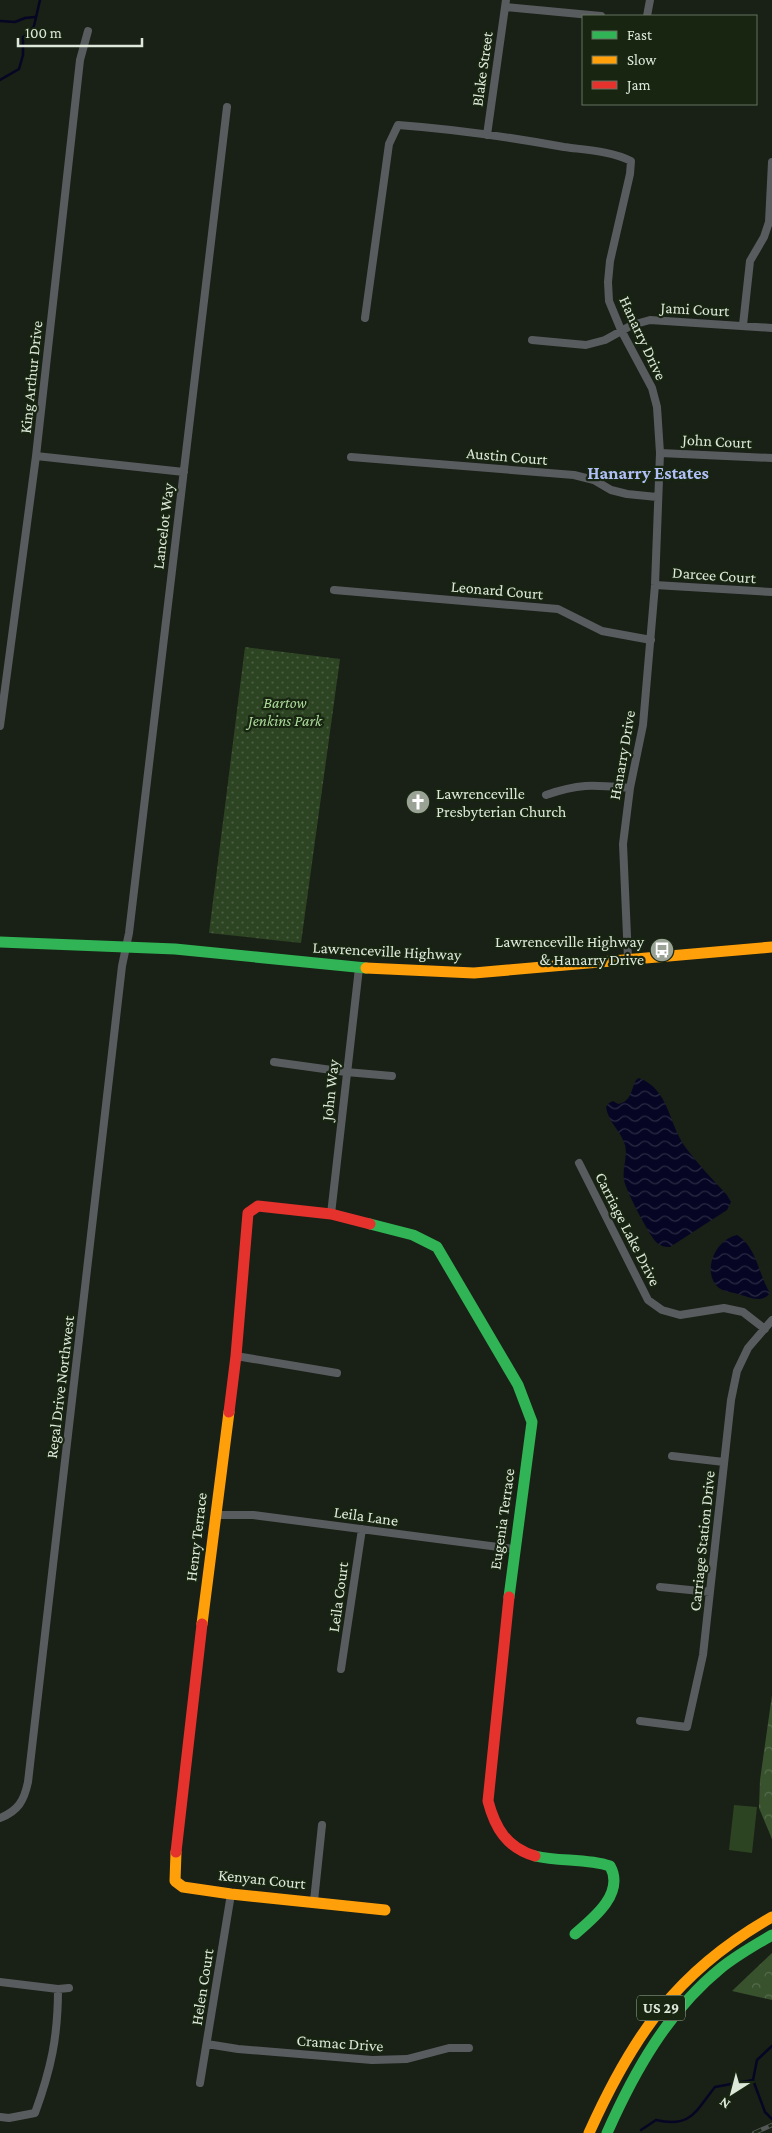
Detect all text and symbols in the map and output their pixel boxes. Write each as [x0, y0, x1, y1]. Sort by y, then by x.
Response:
scale bar [18, 15, 141, 47]
legend [582, 15, 757, 105]
text: 100 m [25, 25, 62, 41]
text: Fast [627, 27, 653, 43]
street label: Blake Street [468, 30, 496, 108]
text: Slow [627, 52, 657, 68]
text: Jam [625, 77, 650, 94]
street label: Hanarry Drive [615, 293, 670, 383]
street label: Jami Court [658, 299, 731, 320]
street label: King Arthur Drive [17, 320, 46, 434]
street label: John Court [680, 431, 753, 452]
street label: Austin Court [466, 444, 549, 468]
district label: Hanarry Estates [587, 463, 709, 483]
street label: Lancelot Way [149, 481, 178, 570]
street label: Darcee Court [672, 564, 757, 586]
street label: Leonard Court [450, 578, 545, 603]
park label: Bartow Jenkins Park [245, 694, 323, 730]
street label: Hanarry Drive [606, 709, 639, 801]
place label: Lawrenceville Presbyterian Church [436, 785, 567, 821]
church icon: Lawrenceville Presbyterian Church [405, 789, 431, 815]
place label: Lawrenceville Highway & Hanarry Drive [495, 933, 645, 969]
bus stop icon: Lawrenceville Highway & Hanarry Drive [649, 937, 675, 963]
street label: Lawrenceville Highway [312, 939, 462, 964]
street label: John Way [318, 1058, 343, 1124]
street label: Carriage Lake Drive [591, 1169, 664, 1289]
street label: Regal Drive Northwest [43, 1314, 78, 1460]
street label: Eugenia Terrace [486, 1467, 519, 1571]
street label: Carriage Station Drive [686, 1470, 719, 1612]
street label: Henry Terrace [182, 1492, 211, 1583]
street label: Leila Lane [333, 1503, 399, 1529]
street label: Leila Court [325, 1560, 351, 1633]
street label: Kenyan Court [217, 1866, 307, 1893]
street label: Helen Court [188, 1947, 217, 2026]
road number: US 29 [637, 1996, 685, 2020]
street label: Cramac Drive [296, 2031, 384, 2055]
north arrow [707, 2068, 757, 2118]
text: N [715, 2094, 733, 2113]

